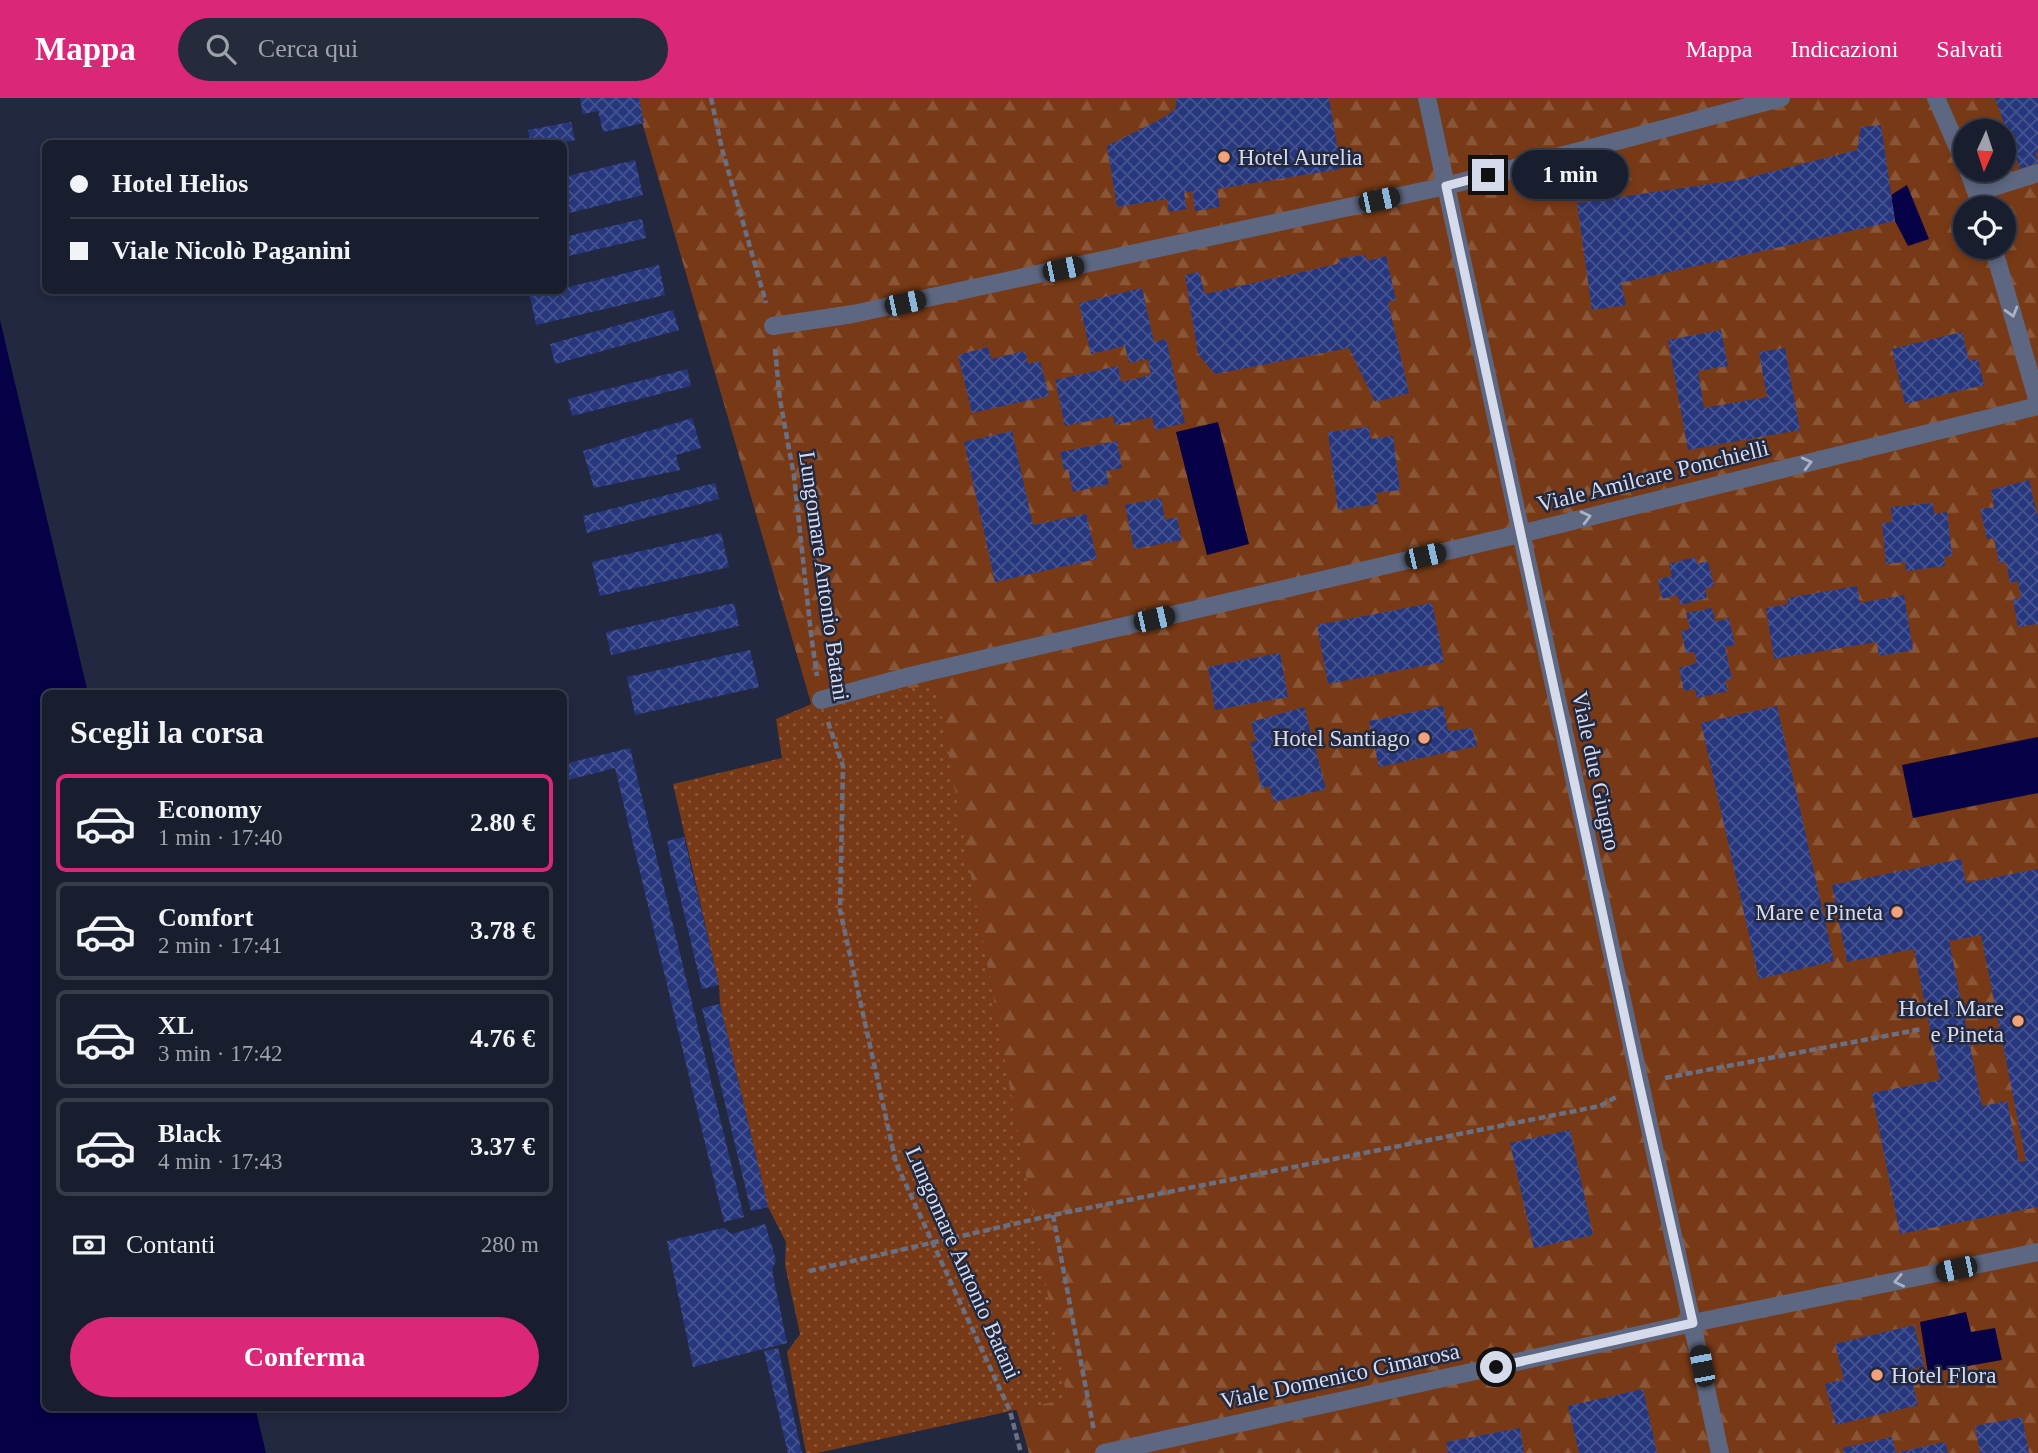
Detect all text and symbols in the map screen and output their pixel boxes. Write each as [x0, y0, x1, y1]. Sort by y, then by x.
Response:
search box [178, 18, 668, 81]
icon: search [202, 30, 240, 68]
text: Mappa [35, 31, 136, 67]
text: Cerca qui [258, 34, 358, 63]
text: Mappa [1686, 36, 1752, 62]
text: Indicazioni [1790, 36, 1898, 62]
text: Salvati [1936, 36, 2003, 62]
north arrow [1953, 119, 2016, 182]
map controls [1953, 119, 2016, 259]
place label: Hotel Aurelia [1238, 145, 1363, 170]
marker: Hotel Aurelia [1216, 149, 1232, 165]
callout: 1 min [1512, 150, 1628, 200]
route end [1472, 159, 1504, 191]
text: 1 min [1542, 162, 1598, 187]
text: Hotel Helios [112, 169, 248, 198]
car [1357, 185, 1402, 215]
button: locate [1953, 196, 2016, 259]
text: Viale Nicolò Paganini [112, 236, 351, 265]
car [1041, 254, 1086, 284]
car [883, 288, 928, 318]
one-way arrow [2004, 306, 2019, 318]
street label: Viale Amilcare Ponchielli [1535, 435, 1771, 517]
street label: Lungomare Antonio Batani [794, 450, 854, 702]
one-way arrow [1801, 457, 1813, 471]
one-way arrow [1580, 511, 1592, 525]
car [1403, 541, 1448, 571]
car [1132, 604, 1177, 634]
street label: Viale due Giugno [1567, 689, 1625, 853]
text: Scegli la corsa [70, 714, 264, 750]
place label: Hotel Santiago [1273, 726, 1410, 751]
marker: Hotel Santiago [1416, 730, 1432, 746]
icon: car [74, 792, 137, 855]
text: Economy [158, 795, 262, 824]
text: 2.80 € [470, 808, 535, 837]
text: 1 min · 17:40 [158, 825, 283, 850]
icon: car [74, 900, 137, 963]
place label: Mare e Pineta [1755, 900, 1883, 925]
text: Comfort [158, 903, 253, 932]
marker: Mare e Pineta [1889, 904, 1905, 920]
text: 3.78 € [470, 916, 535, 945]
text: 2 min · 17:41 [158, 933, 283, 958]
place label: Hotel Mare e Pineta [1899, 996, 2004, 1047]
icon: car [74, 1008, 137, 1071]
text: XL [158, 1011, 194, 1040]
marker: Hotel Mare e Pineta [2010, 1013, 2026, 1029]
text: 4.76 € [470, 1024, 535, 1053]
text: 3 min · 17:42 [158, 1041, 283, 1066]
icon: car [74, 1116, 137, 1179]
text: Black [158, 1119, 222, 1148]
text: 3.37 € [470, 1132, 535, 1161]
street label: Lungomare Antonio Batani [900, 1143, 1026, 1383]
text: 4 min · 17:43 [158, 1149, 283, 1174]
icon: cash [70, 1226, 108, 1264]
text: Contanti [126, 1230, 216, 1259]
text: 280 m [481, 1232, 539, 1257]
car [1934, 1254, 1979, 1284]
one-way arrow [1893, 1272, 1905, 1287]
button: Conferma [70, 1317, 539, 1397]
street label: Viale Domenico Cimarosa [1218, 1338, 1462, 1414]
car [1688, 1343, 1717, 1389]
route start [1480, 1351, 1512, 1383]
place label: Hotel Flora [1891, 1363, 1996, 1388]
marker: Hotel Flora [1869, 1367, 1885, 1383]

